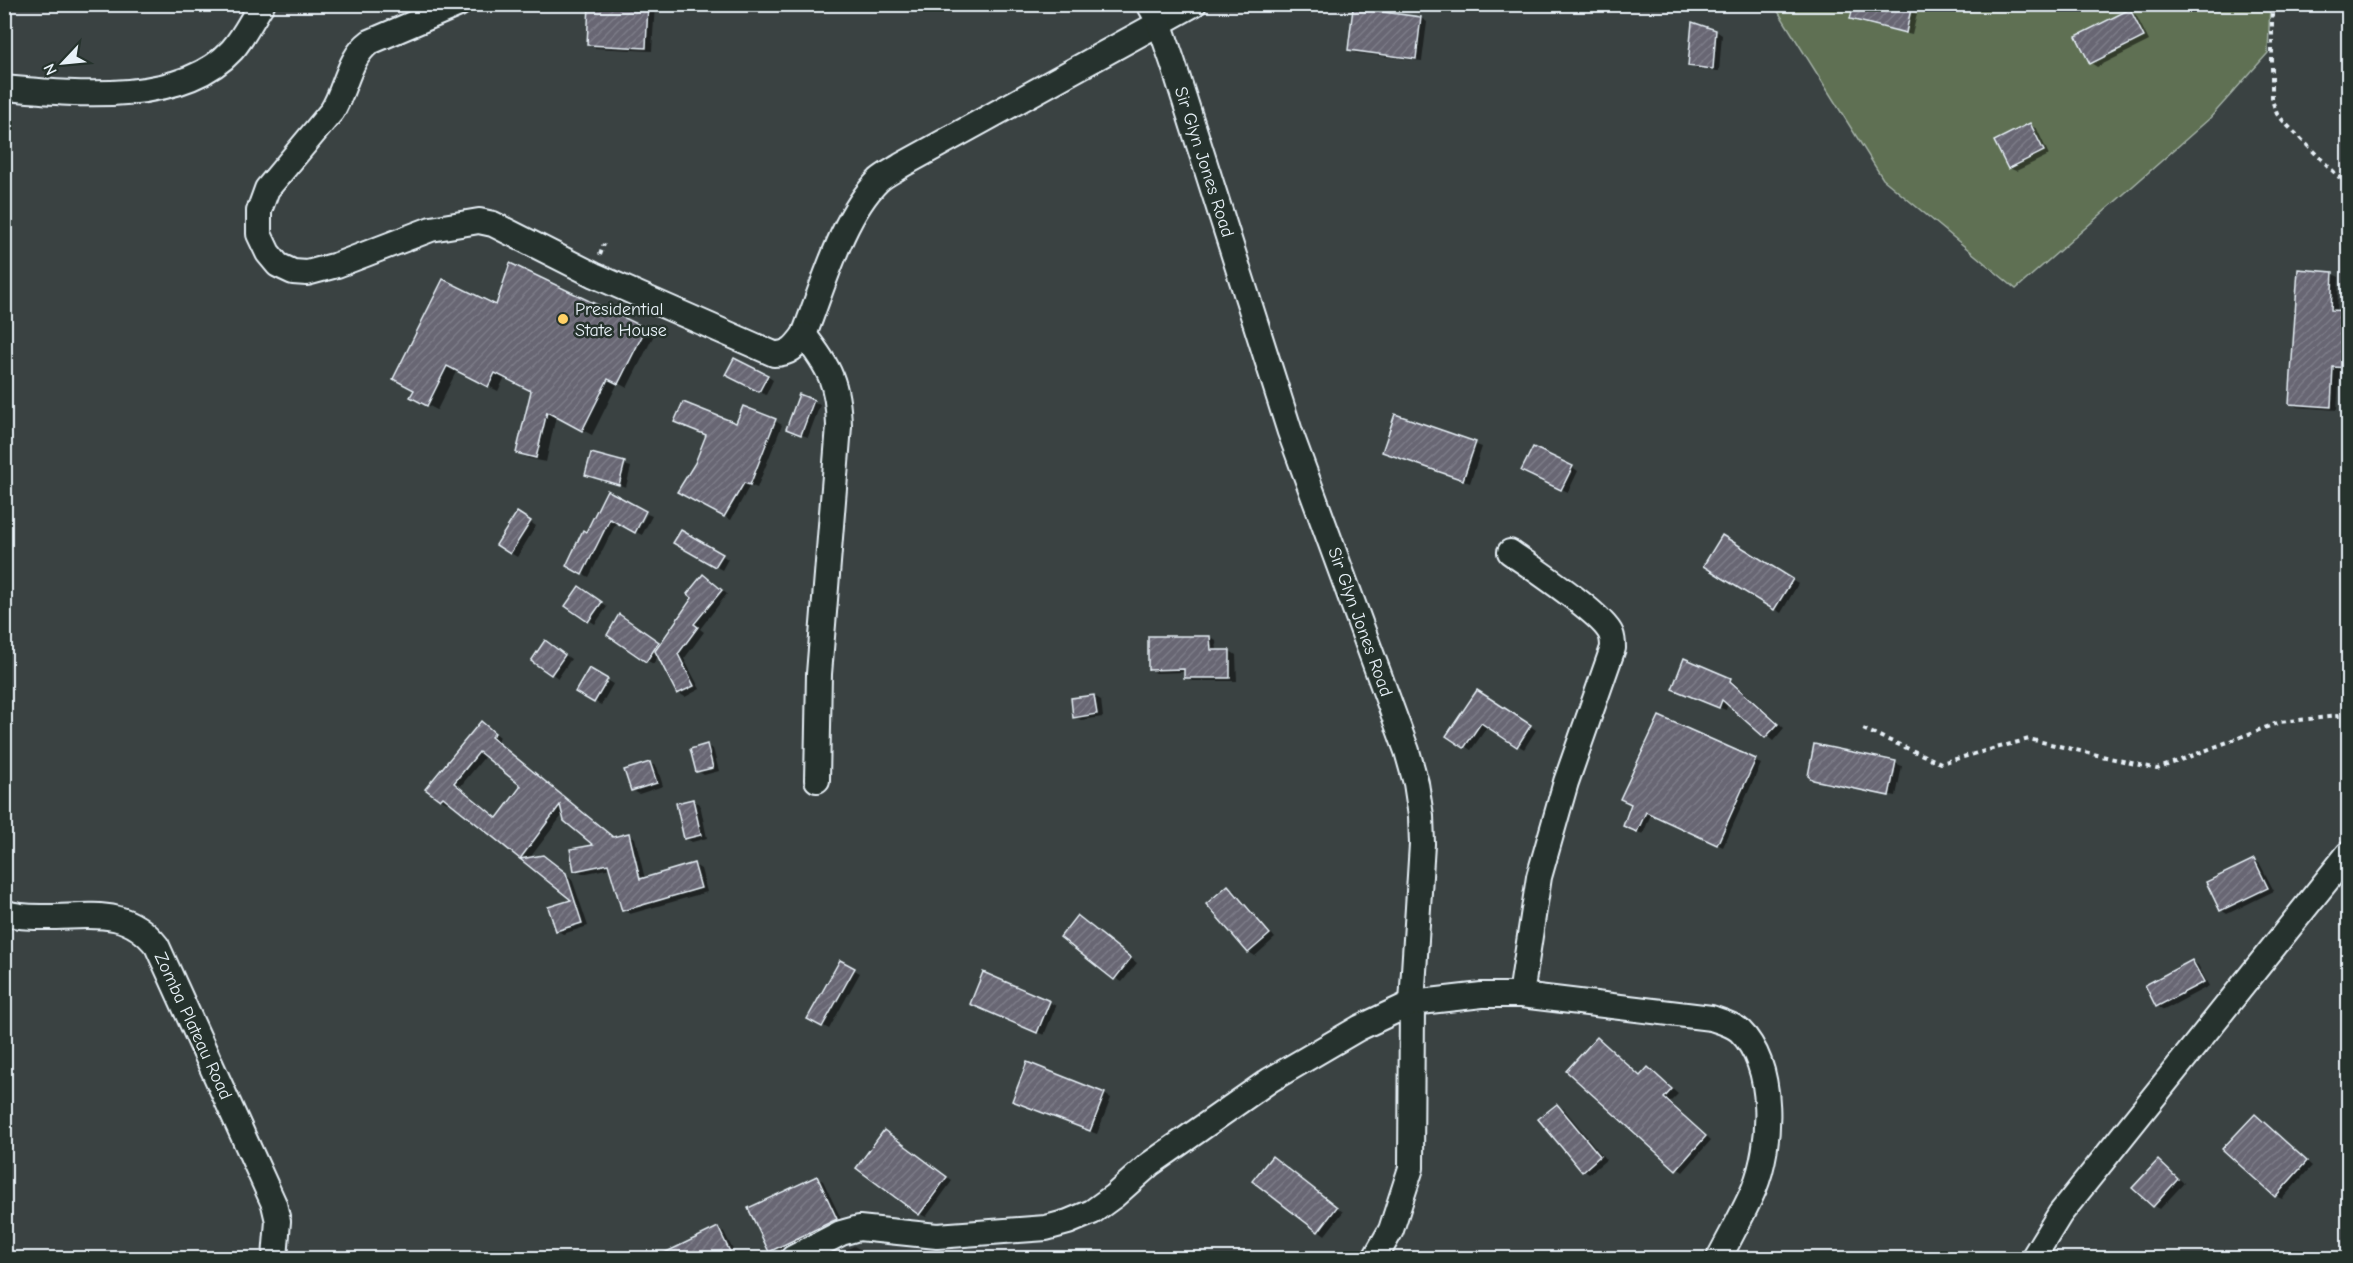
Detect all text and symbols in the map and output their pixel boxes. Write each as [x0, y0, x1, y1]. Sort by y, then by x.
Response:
north arrow [33, 33, 93, 93]
text: N [40, 61, 61, 78]
street label: Sir Glyn Jones Road [1170, 84, 1238, 240]
place label: Presidential State House [575, 299, 667, 341]
marker: Presidential State House [556, 312, 570, 326]
street label: Sir Glyn Jones Road [1323, 545, 1397, 699]
street label: Zomba Plateau Road [150, 949, 236, 1103]

